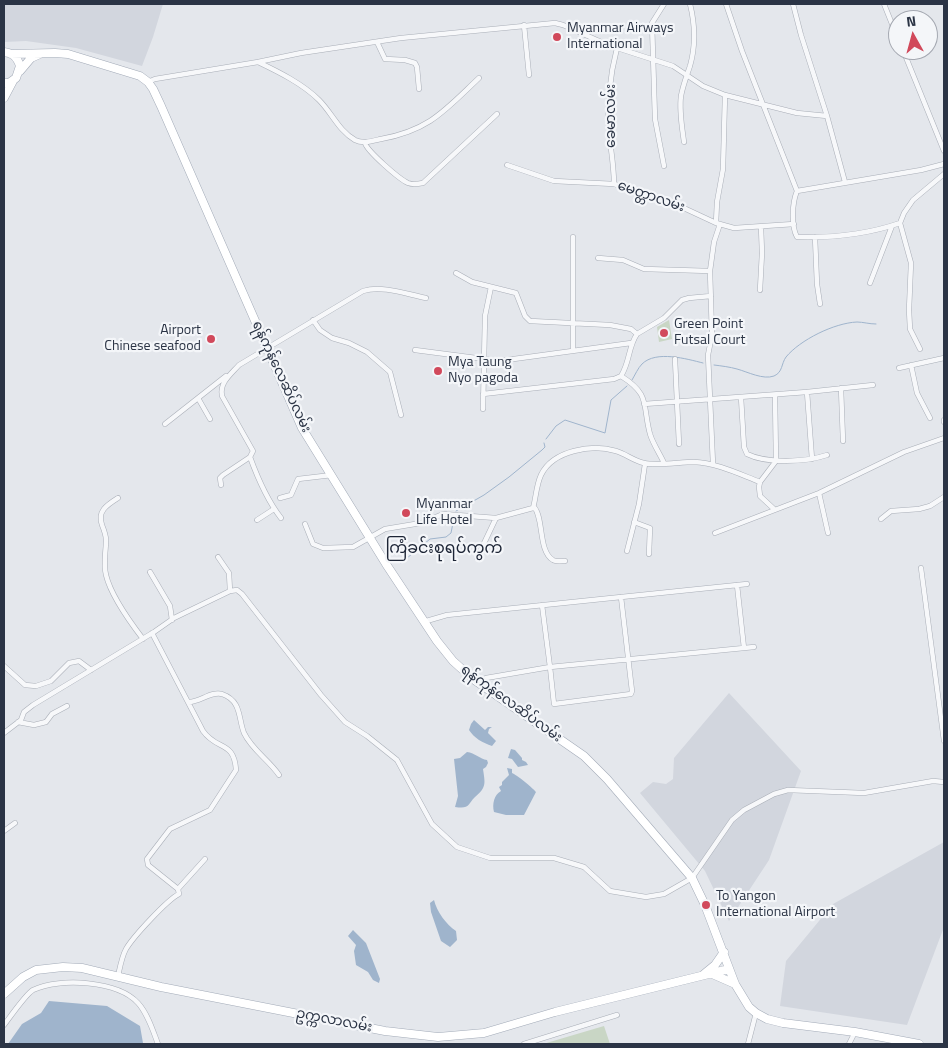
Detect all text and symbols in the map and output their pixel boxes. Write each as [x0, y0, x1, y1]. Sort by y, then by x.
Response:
north arrow [888, 10, 938, 60]
text: N [905, 10, 917, 32]
place label: Myanmar Airways International [567, 21, 674, 54]
marker: Myanmar Airways International [551, 31, 563, 43]
street label: ခေမာလမ်း [604, 84, 620, 148]
street label: မေတ္တာလမ်း [615, 178, 687, 216]
place label: Green Point Futsal Court [674, 317, 745, 350]
street label: ရန်ကုန်လေဆိပ်လမ်း [248, 319, 314, 435]
place label: Airport Chinese seafood [104, 323, 201, 356]
marker: Green Point Futsal Court [658, 327, 670, 339]
marker: Airport Chinese seafood [205, 333, 217, 345]
place label: Mya Taung Nyo pagoda [448, 355, 518, 388]
marker: Mya Taung Nyo pagoda [432, 365, 444, 377]
place label: Myanmar Life Hotel [416, 497, 472, 530]
marker: Myanmar Life Hotel [400, 507, 412, 519]
district label: ကြံခင်းစုရပ်ကွက် [386, 539, 502, 559]
street label: ရန်ကုန်လေဆိပ်လမ်း [457, 662, 565, 746]
place label: To Yangon International Airport [716, 889, 835, 922]
marker: To Yangon International Airport [700, 899, 712, 911]
street label: ဥက္ကလာလမ်း [295, 1005, 373, 1037]

